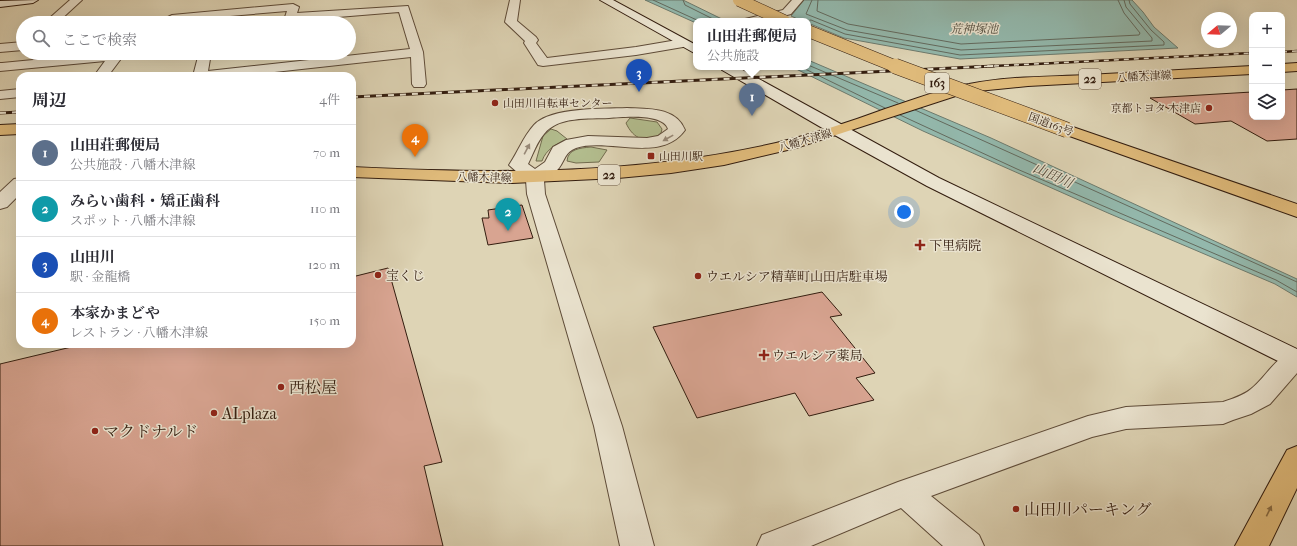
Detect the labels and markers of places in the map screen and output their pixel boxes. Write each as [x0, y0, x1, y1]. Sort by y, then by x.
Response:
pin: 3 [626, 59, 652, 92]
pin: 1 [739, 83, 765, 116]
place label: 山田川自転車センター [503, 97, 613, 110]
marker: 山田川自転車センター [490, 98, 500, 108]
place label: 京都トヨタ 木津店 [1111, 102, 1201, 115]
marker: 京都トヨタ 木津店 [1204, 103, 1214, 113]
pin: 4 [402, 124, 428, 157]
place label: 山田川駅 [659, 150, 703, 163]
marker: 山田川駅 [646, 151, 656, 161]
pin: 2 [495, 198, 521, 231]
place label: 下里病院 [929, 238, 981, 253]
marker: 下里病院 [914, 239, 926, 251]
place label: 宝くじ [386, 268, 425, 283]
place label: ウエルシア精華町山田店駐車場 [706, 269, 888, 284]
marker: 宝くじ [373, 270, 383, 280]
marker: ウエルシア精華町山田店駐車場 [693, 271, 703, 281]
place label: ウエルシア薬局 [772, 348, 863, 363]
marker: ウエルシア薬局 [759, 350, 769, 360]
place label: 西松屋 [289, 378, 337, 397]
marker: 西松屋 [276, 382, 286, 392]
place label: ALplaza [221, 404, 277, 423]
marker: ALplaza [209, 408, 219, 418]
place label: マクドナルド [103, 422, 198, 441]
marker: マクドナルド [90, 426, 100, 436]
place label: 山田川パーキング [1024, 500, 1152, 519]
marker: 山田川パーキング [1011, 504, 1021, 514]

